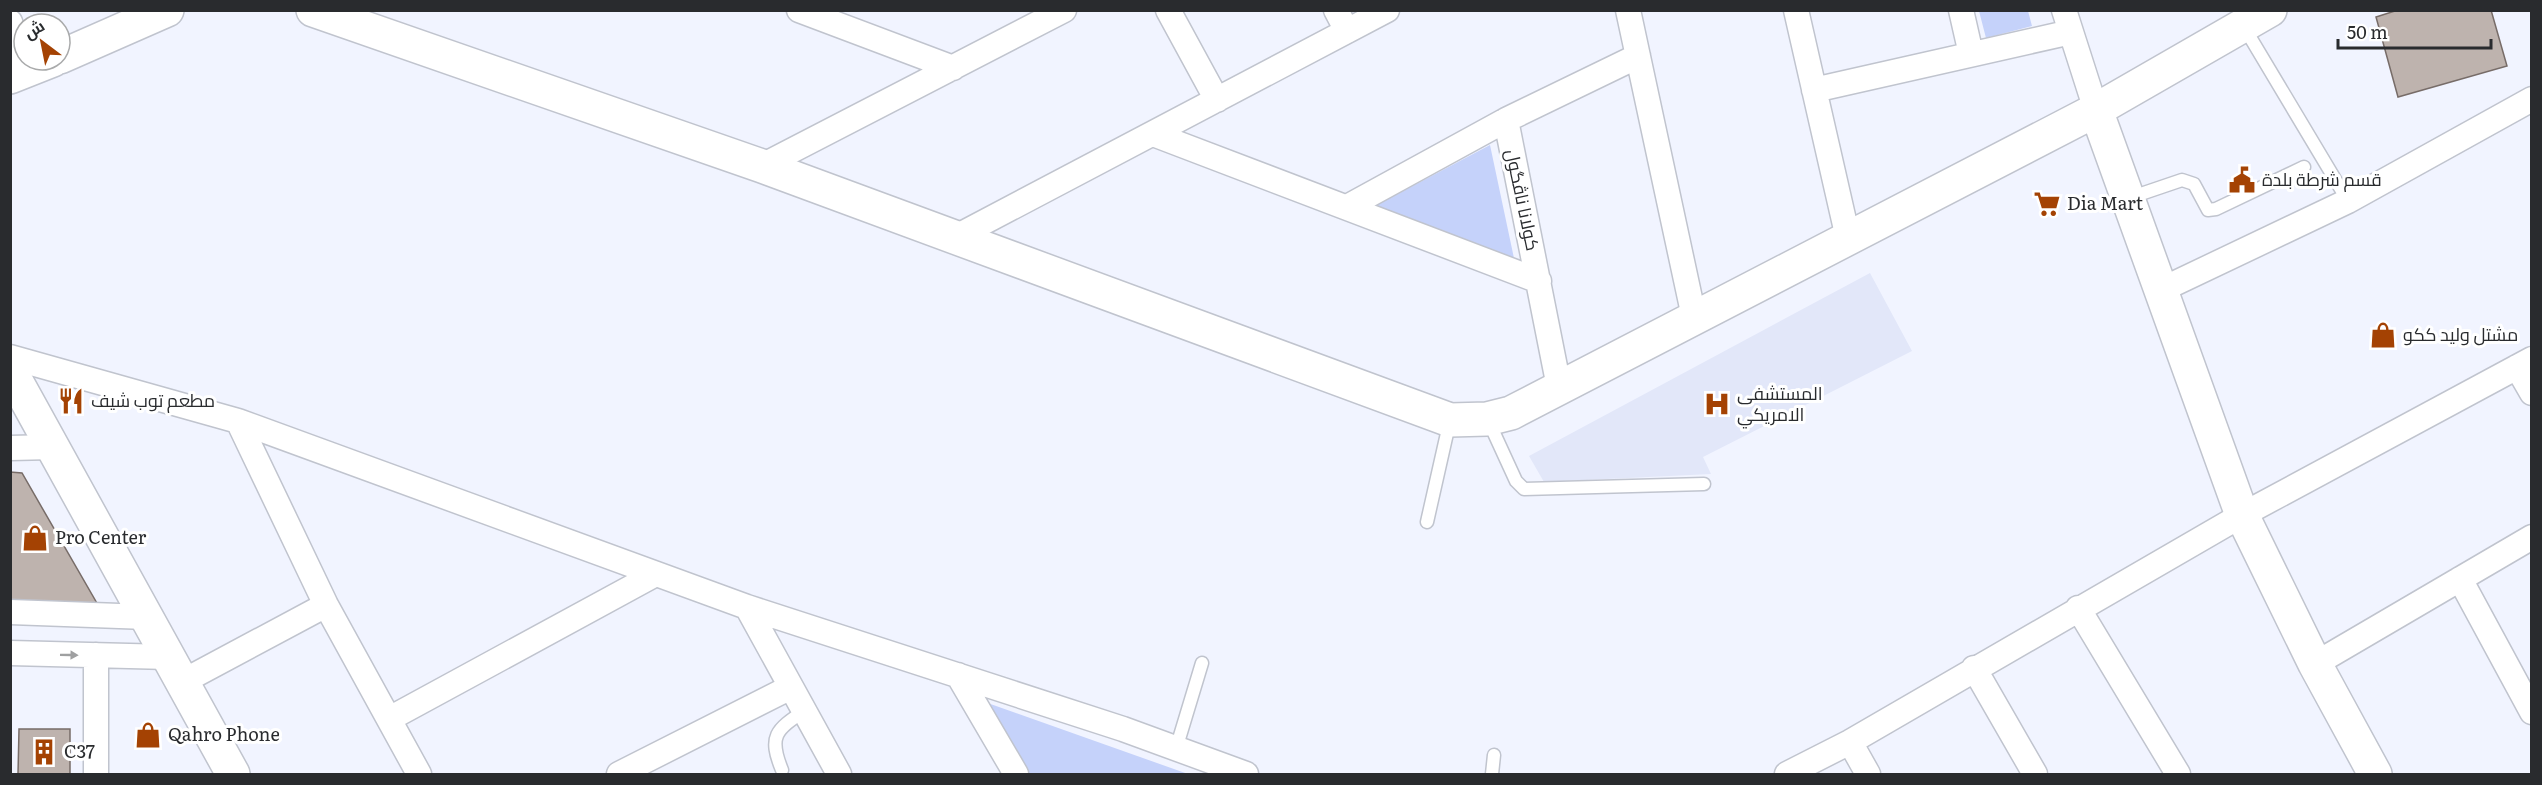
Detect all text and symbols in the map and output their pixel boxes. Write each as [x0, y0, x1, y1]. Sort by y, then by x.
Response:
north arrow [12, 12, 72, 72]
scale bar [2338, 12, 2491, 50]
text: ش [18, 13, 49, 44]
text: 50 m [2347, 18, 2388, 45]
street label: کولانا ناڤگول [1500, 146, 1547, 253]
public building icon: قسم شرطة بلدة [2227, 165, 2257, 195]
place label: قسم شرطة بلدة [2262, 165, 2382, 192]
supermarket icon: Dia Mart [2032, 189, 2062, 219]
place label: Dia Mart [2067, 189, 2144, 216]
shop icon: مشتل وليد ككو [2368, 320, 2398, 350]
place label: مشتل وليد ككو [2403, 320, 2518, 347]
place label: المستشفى الامريكي [1737, 379, 1823, 429]
restaurant icon: مطعم توب شيف [56, 386, 86, 416]
place label: مطعم توب شيف [91, 386, 215, 413]
hospital icon: المستشفى الامريكي [1702, 389, 1732, 419]
shop icon: Pro Center [20, 523, 50, 553]
place label: Pro Center [55, 523, 147, 550]
one-way arrow [59, 650, 78, 660]
shop icon: Qahro Phone [133, 720, 163, 750]
place label: Qahro Phone [168, 720, 280, 747]
building icon: C37 [29, 737, 59, 767]
place label: C37 [64, 737, 95, 764]

